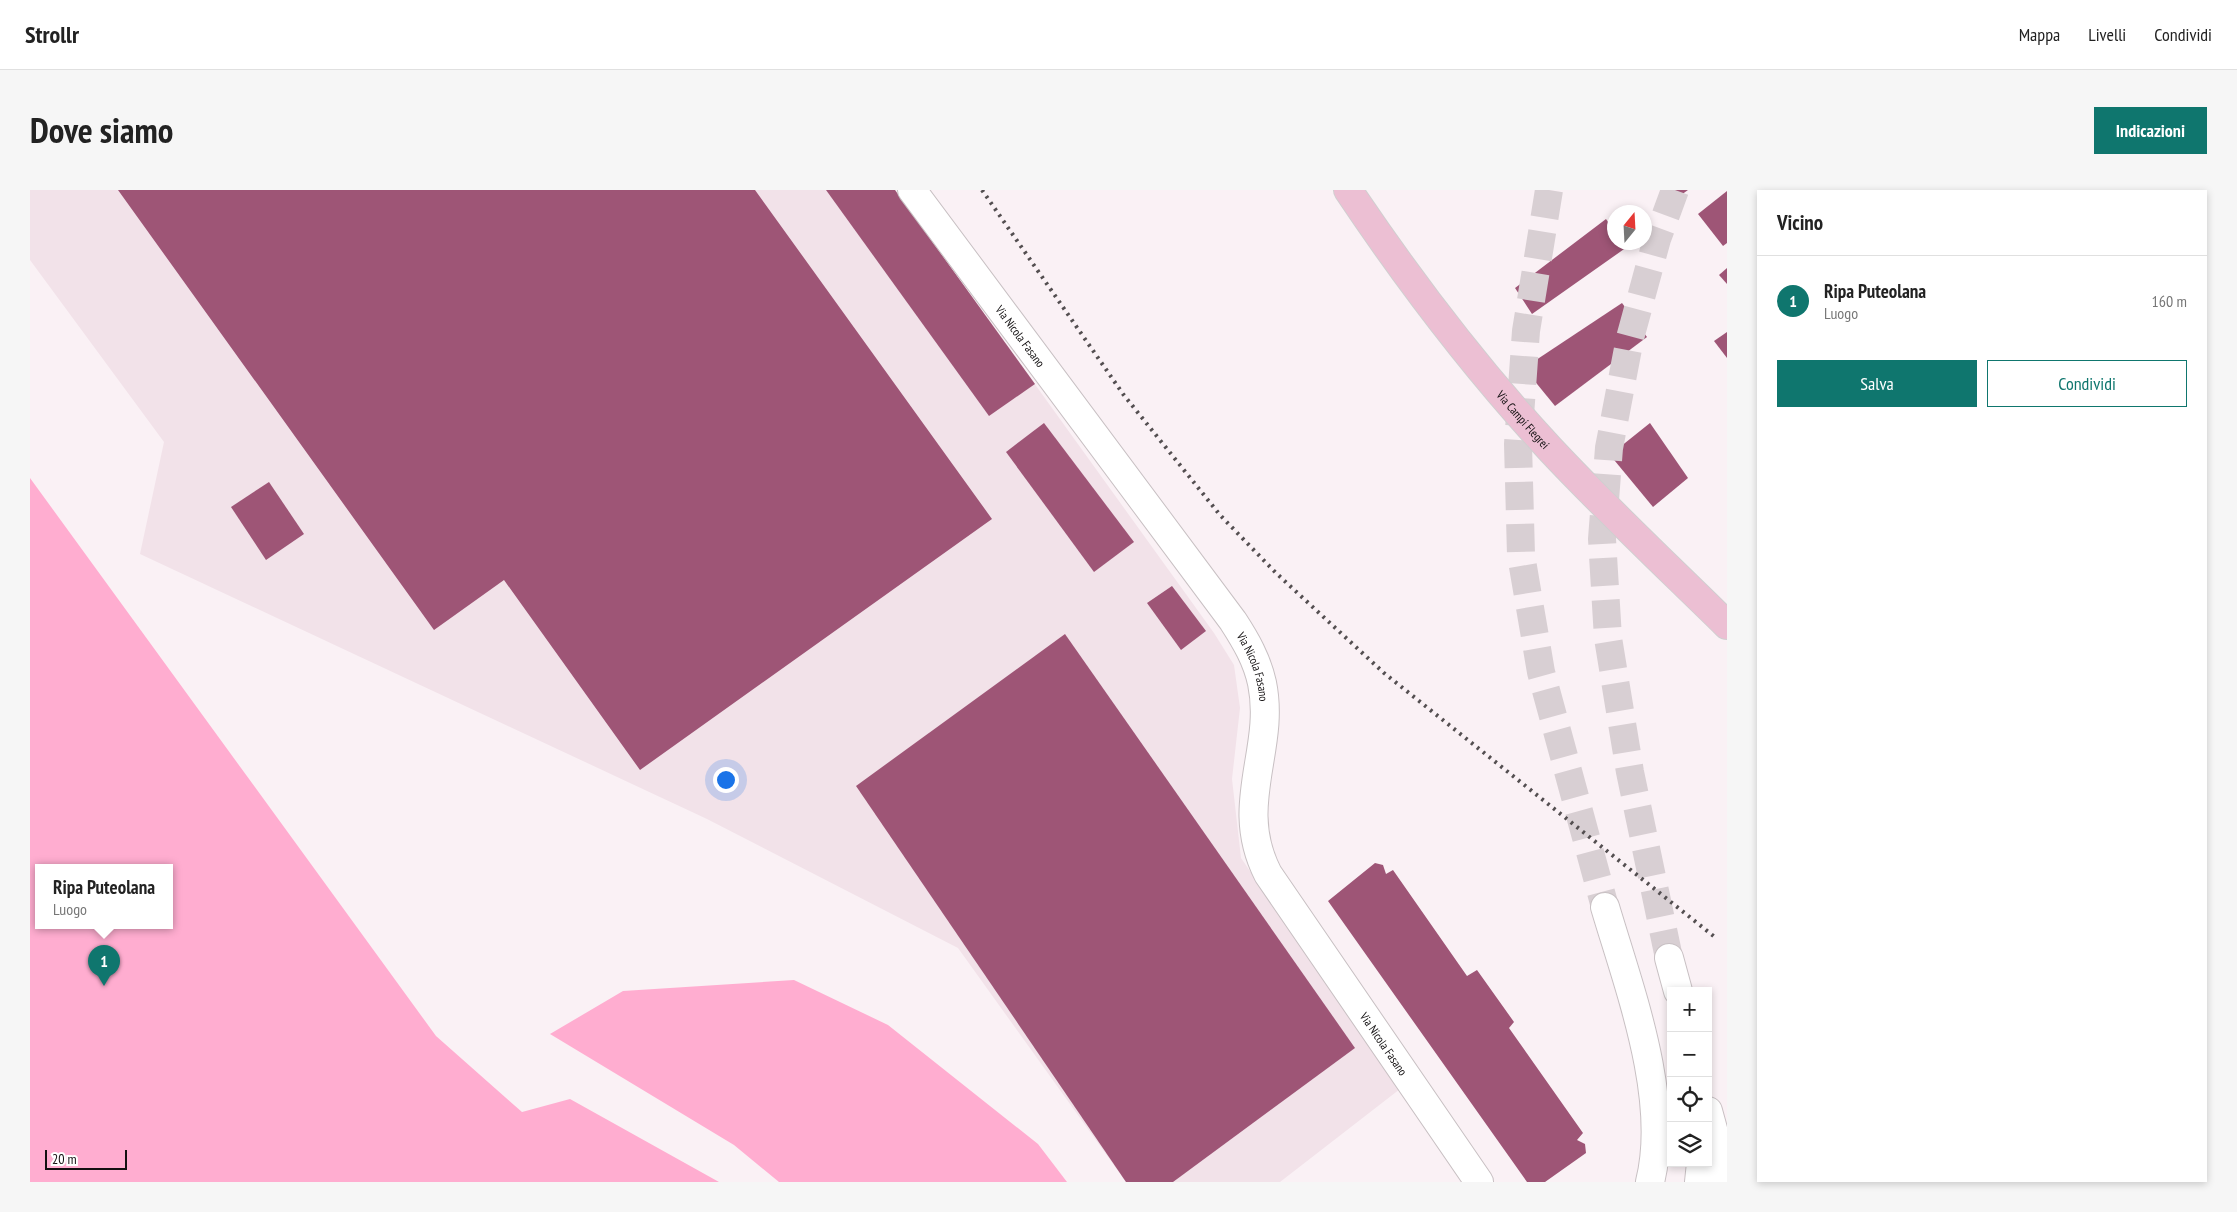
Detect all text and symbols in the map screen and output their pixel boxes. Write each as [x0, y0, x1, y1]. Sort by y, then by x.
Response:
text: Strollr [25, 19, 79, 50]
text: Mappa [2019, 23, 2060, 46]
text: Livelli [2088, 23, 2126, 46]
text: Condividi [2154, 23, 2212, 46]
text: Dove siamo [30, 107, 173, 153]
button: Indicazioni [2094, 107, 2207, 154]
north arrow [1607, 205, 1652, 250]
text: Vicino [1777, 209, 1823, 236]
text: Ripa Puteolana [1824, 279, 1926, 303]
text: 1 [1789, 291, 1797, 311]
text: 160 m [2152, 291, 2187, 311]
street label: Via Nicola Fasano [992, 301, 1049, 370]
text: Luogo [1824, 303, 1858, 323]
button: Salva [1777, 360, 1977, 407]
button: Condividi [1987, 360, 2187, 407]
street label: Via Campi Flegrei [1493, 386, 1553, 452]
street label: Via Nicola Fasano [1234, 628, 1272, 702]
your location [713, 767, 739, 793]
popup [35, 864, 173, 929]
text: Ripa Puteolana [53, 875, 155, 899]
text: Luogo [53, 899, 87, 919]
pin: 1 [88, 945, 120, 986]
map controls [1667, 987, 1712, 1167]
button: + [1667, 987, 1712, 1032]
street label: Via Nicola Fasano [1357, 1008, 1411, 1078]
button: − [1667, 1032, 1712, 1077]
button: locate [1667, 1077, 1712, 1122]
button: layers [1667, 1122, 1712, 1167]
scale bar [45, 1147, 128, 1170]
text: 20 m [52, 1150, 77, 1168]

